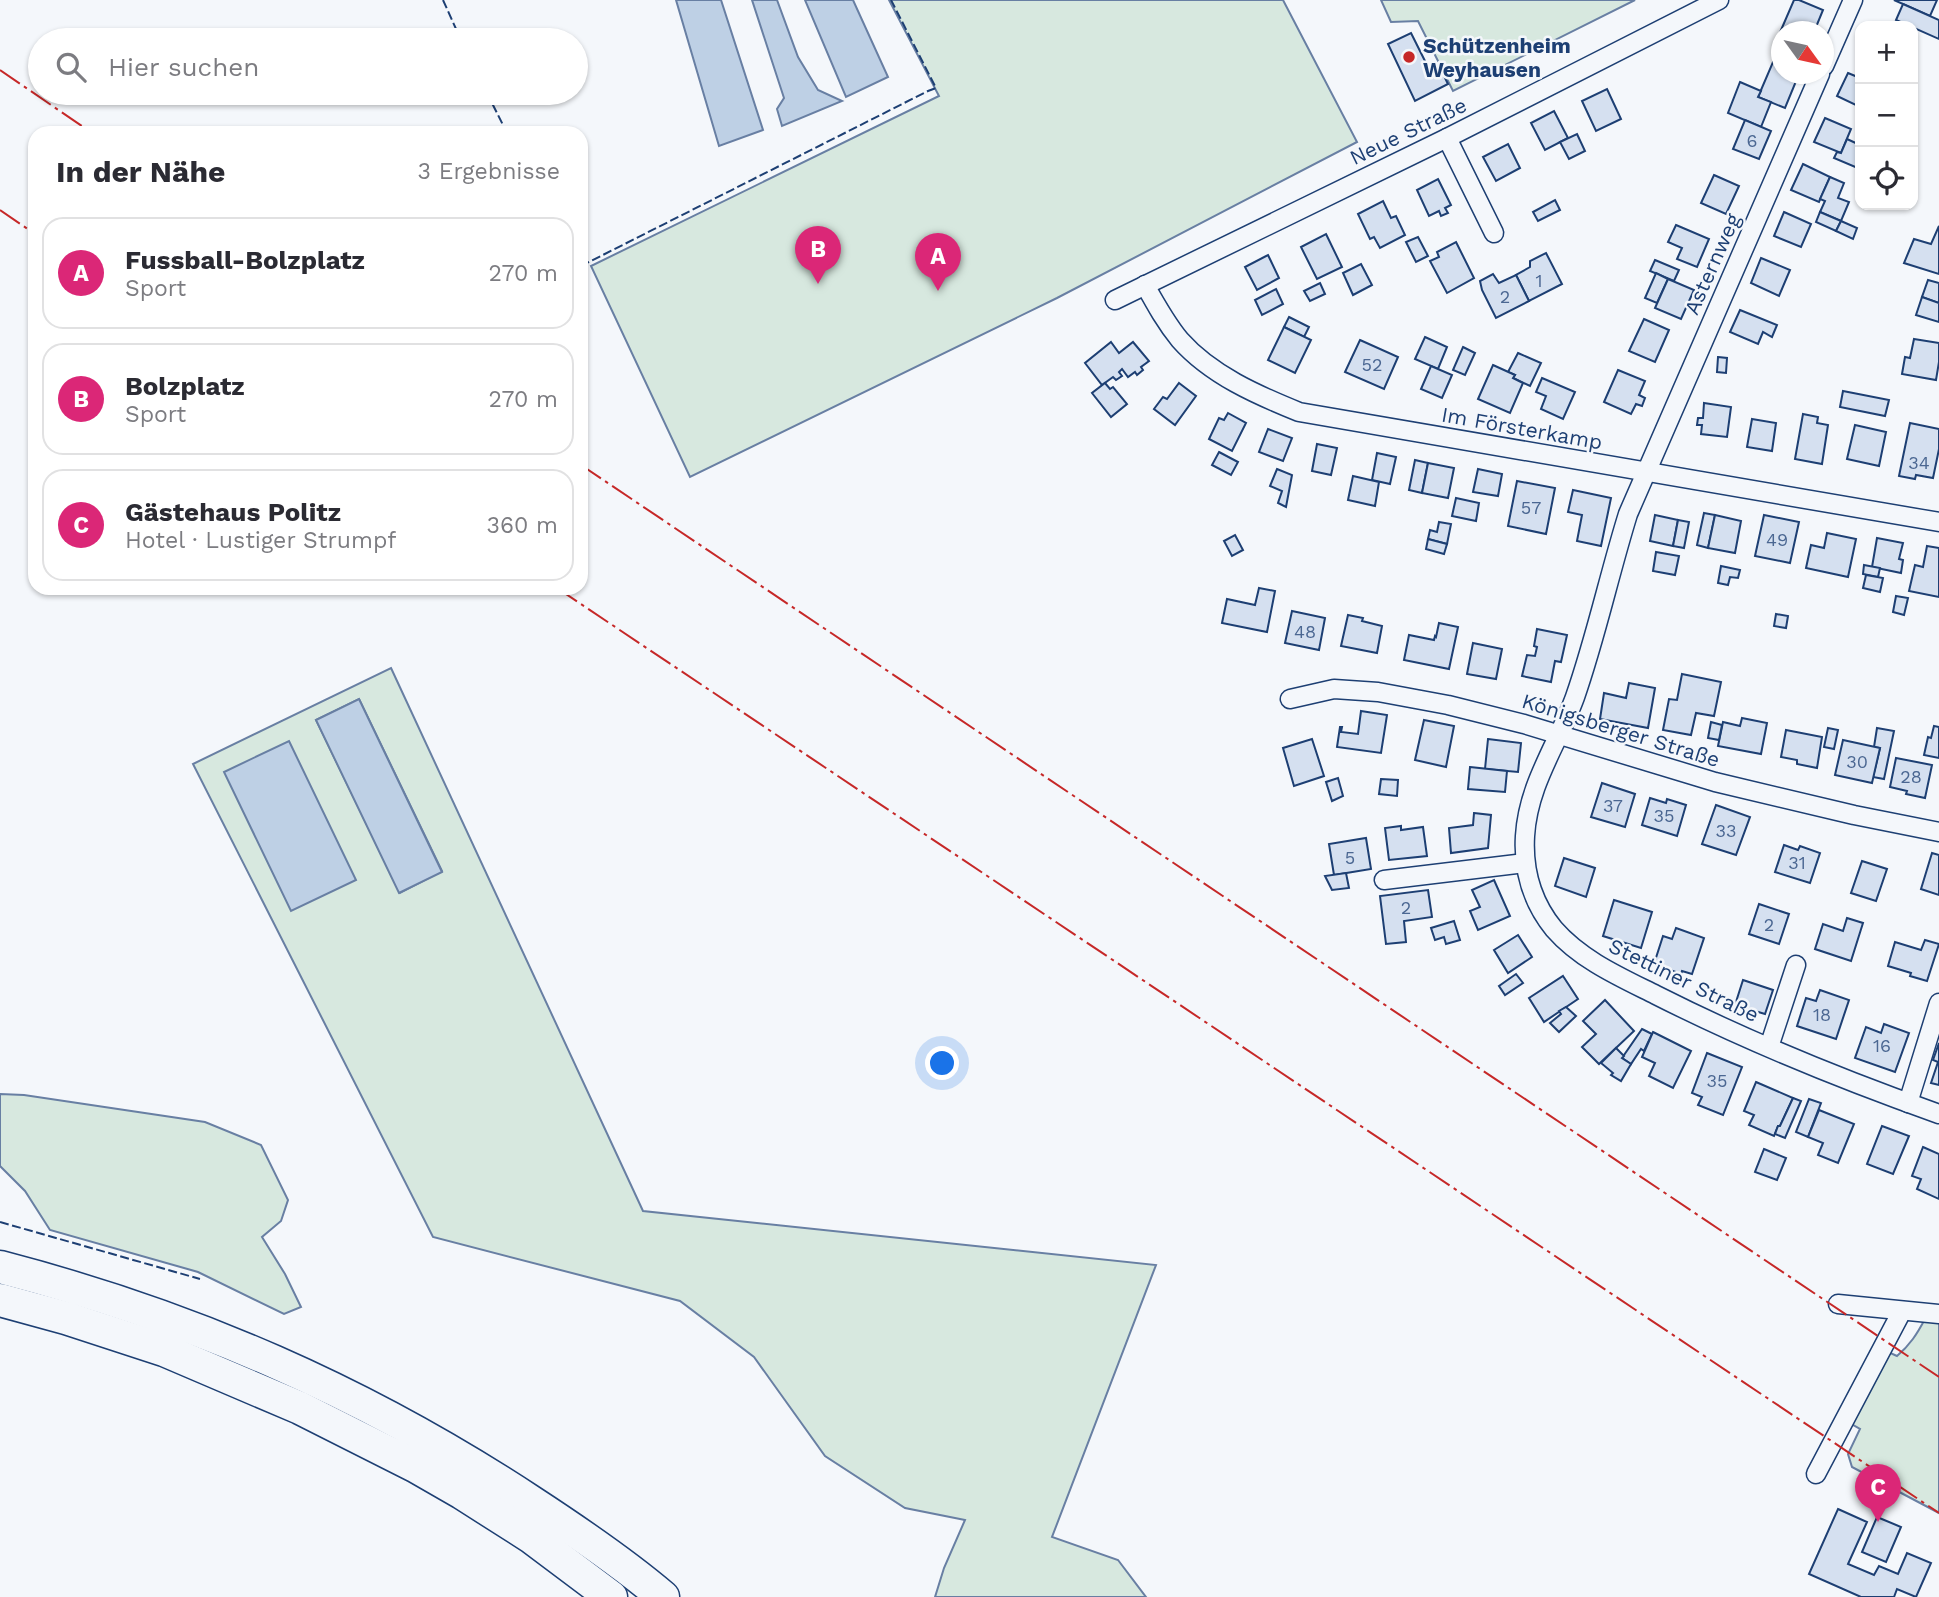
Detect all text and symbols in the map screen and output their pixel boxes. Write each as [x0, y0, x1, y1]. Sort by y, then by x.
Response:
north arrow [1771, 21, 1834, 84]
map controls [1855, 21, 1918, 210]
button: + [1855, 21, 1918, 84]
search box [28, 28, 588, 105]
place label: Schützenheim Weyhausen [1423, 33, 1571, 82]
icon: search [52, 48, 90, 86]
marker: Schützenheim Weyhausen [1401, 49, 1417, 65]
text: Hier suchen [108, 52, 259, 82]
button: − [1855, 84, 1918, 147]
street label: Neue Straße [1345, 92, 1471, 170]
house number: 6 [1747, 130, 1757, 151]
button: locate [1855, 147, 1918, 210]
text: In der Nähe [56, 154, 225, 189]
text: 3 Ergebnisse [417, 158, 560, 185]
street label: Asternweg [1679, 209, 1746, 318]
pin: B [795, 226, 841, 284]
pin: A [915, 233, 961, 291]
text: Fussball-Bolzplatz [125, 245, 365, 275]
text: A [73, 260, 89, 287]
text: 270 m [489, 260, 558, 287]
house number: 1 [1535, 270, 1543, 291]
text: Sport [125, 275, 186, 302]
house number: 2 [1500, 286, 1510, 307]
house number: 52 [1362, 354, 1382, 375]
text: Bolzplatz [125, 371, 245, 401]
text: B [73, 386, 89, 413]
text: 270 m [489, 386, 558, 413]
text: Sport [125, 401, 186, 428]
street label: Im Försterkamp [1440, 402, 1604, 454]
house number: 34 [1908, 452, 1930, 473]
text: Gästehaus Politz [125, 497, 341, 527]
house number: 57 [1521, 497, 1541, 518]
text: C [73, 512, 89, 539]
text: 360 m [487, 512, 558, 539]
text: Hotel · Lustiger Strumpf [125, 527, 396, 554]
house number: 49 [1766, 529, 1788, 550]
house number: 48 [1294, 621, 1316, 642]
street label: Königsberger Straße [1519, 688, 1723, 772]
house number: 30 [1846, 751, 1868, 772]
house number: 28 [1900, 766, 1922, 787]
house number: 37 [1603, 795, 1623, 816]
house number: 35 [1654, 805, 1674, 826]
house number: 33 [1716, 820, 1737, 841]
house number: 5 [1345, 847, 1355, 868]
house number: 31 [1788, 852, 1806, 873]
house number: 2 [1401, 897, 1411, 918]
house number: 2 [1764, 914, 1774, 935]
street label: Stettiner Straße [1605, 933, 1763, 1027]
house number: 18 [1813, 1004, 1831, 1025]
house number: 16 [1873, 1035, 1891, 1056]
your location [925, 1046, 959, 1080]
house number: 35 [1707, 1070, 1727, 1091]
pin: C [1855, 1464, 1901, 1522]

